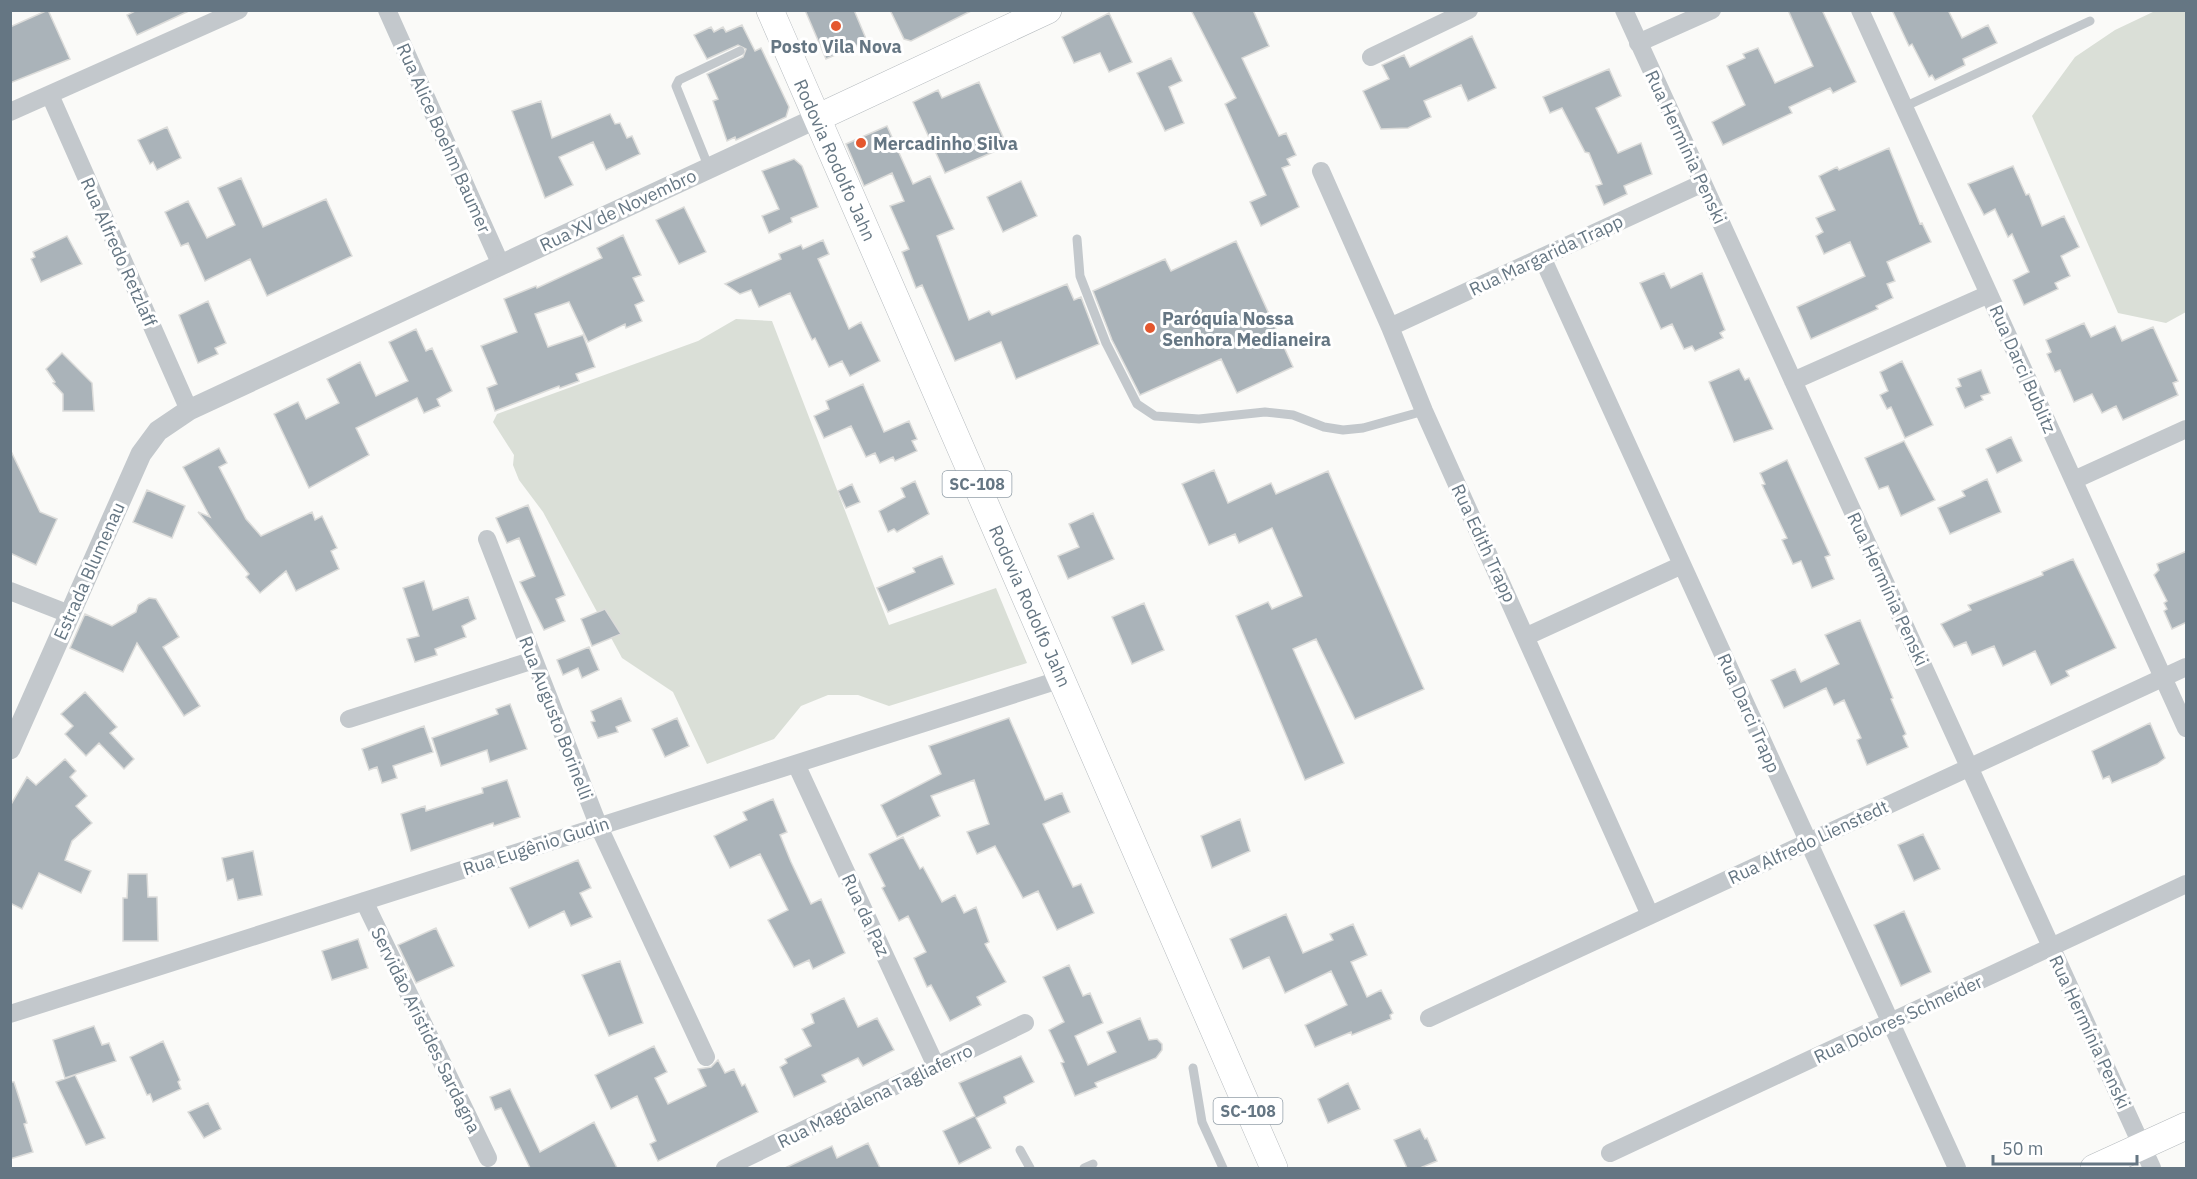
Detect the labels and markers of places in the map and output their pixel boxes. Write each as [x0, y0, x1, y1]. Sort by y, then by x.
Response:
marker: Posto Vila Nova [829, 19, 843, 33]
place label: Posto Vila Nova [770, 35, 902, 58]
place label: Mercadinho Silva [873, 132, 1018, 155]
marker: Mercadinho Silva [854, 136, 868, 150]
place label: Paróquia Nossa Senhora Medianeira [1162, 307, 1331, 351]
marker: Paróquia Nossa Senhora Medianeira [1143, 321, 1157, 335]

